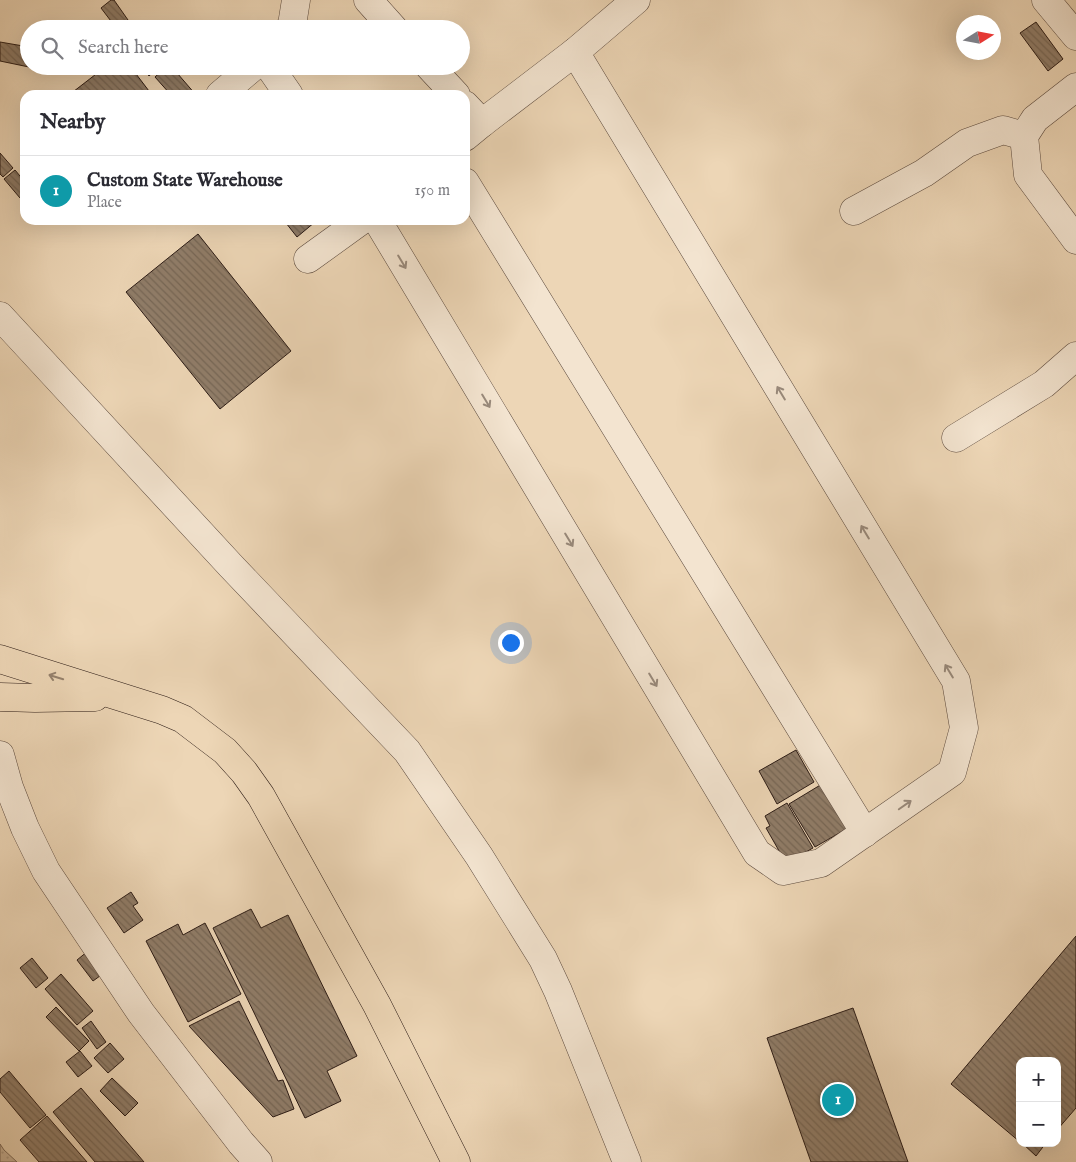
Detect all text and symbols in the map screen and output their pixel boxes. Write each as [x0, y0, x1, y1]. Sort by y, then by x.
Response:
north arrow [956, 15, 1001, 60]
search box [20, 20, 470, 75]
icon: search [38, 34, 66, 62]
text: Search here [78, 36, 169, 60]
text: Nearby [40, 109, 105, 136]
text: Custom State Warehouse [87, 169, 283, 193]
text: 1 [53, 181, 59, 201]
text: 150 m [415, 181, 450, 201]
text: Place [87, 193, 122, 213]
one-way arrow [398, 254, 408, 268]
one-way arrow [776, 386, 786, 400]
one-way arrow [481, 394, 491, 408]
one-way arrow [860, 525, 870, 539]
one-way arrow [565, 533, 575, 547]
your location [498, 630, 524, 656]
one-way arrow [944, 664, 954, 678]
one-way arrow [48, 672, 64, 682]
one-way arrow [649, 672, 659, 686]
one-way arrow [898, 800, 912, 810]
map controls [1016, 1057, 1061, 1147]
button: + [1016, 1057, 1061, 1102]
pin: 1 [822, 1081, 854, 1119]
button: − [1016, 1102, 1061, 1147]

